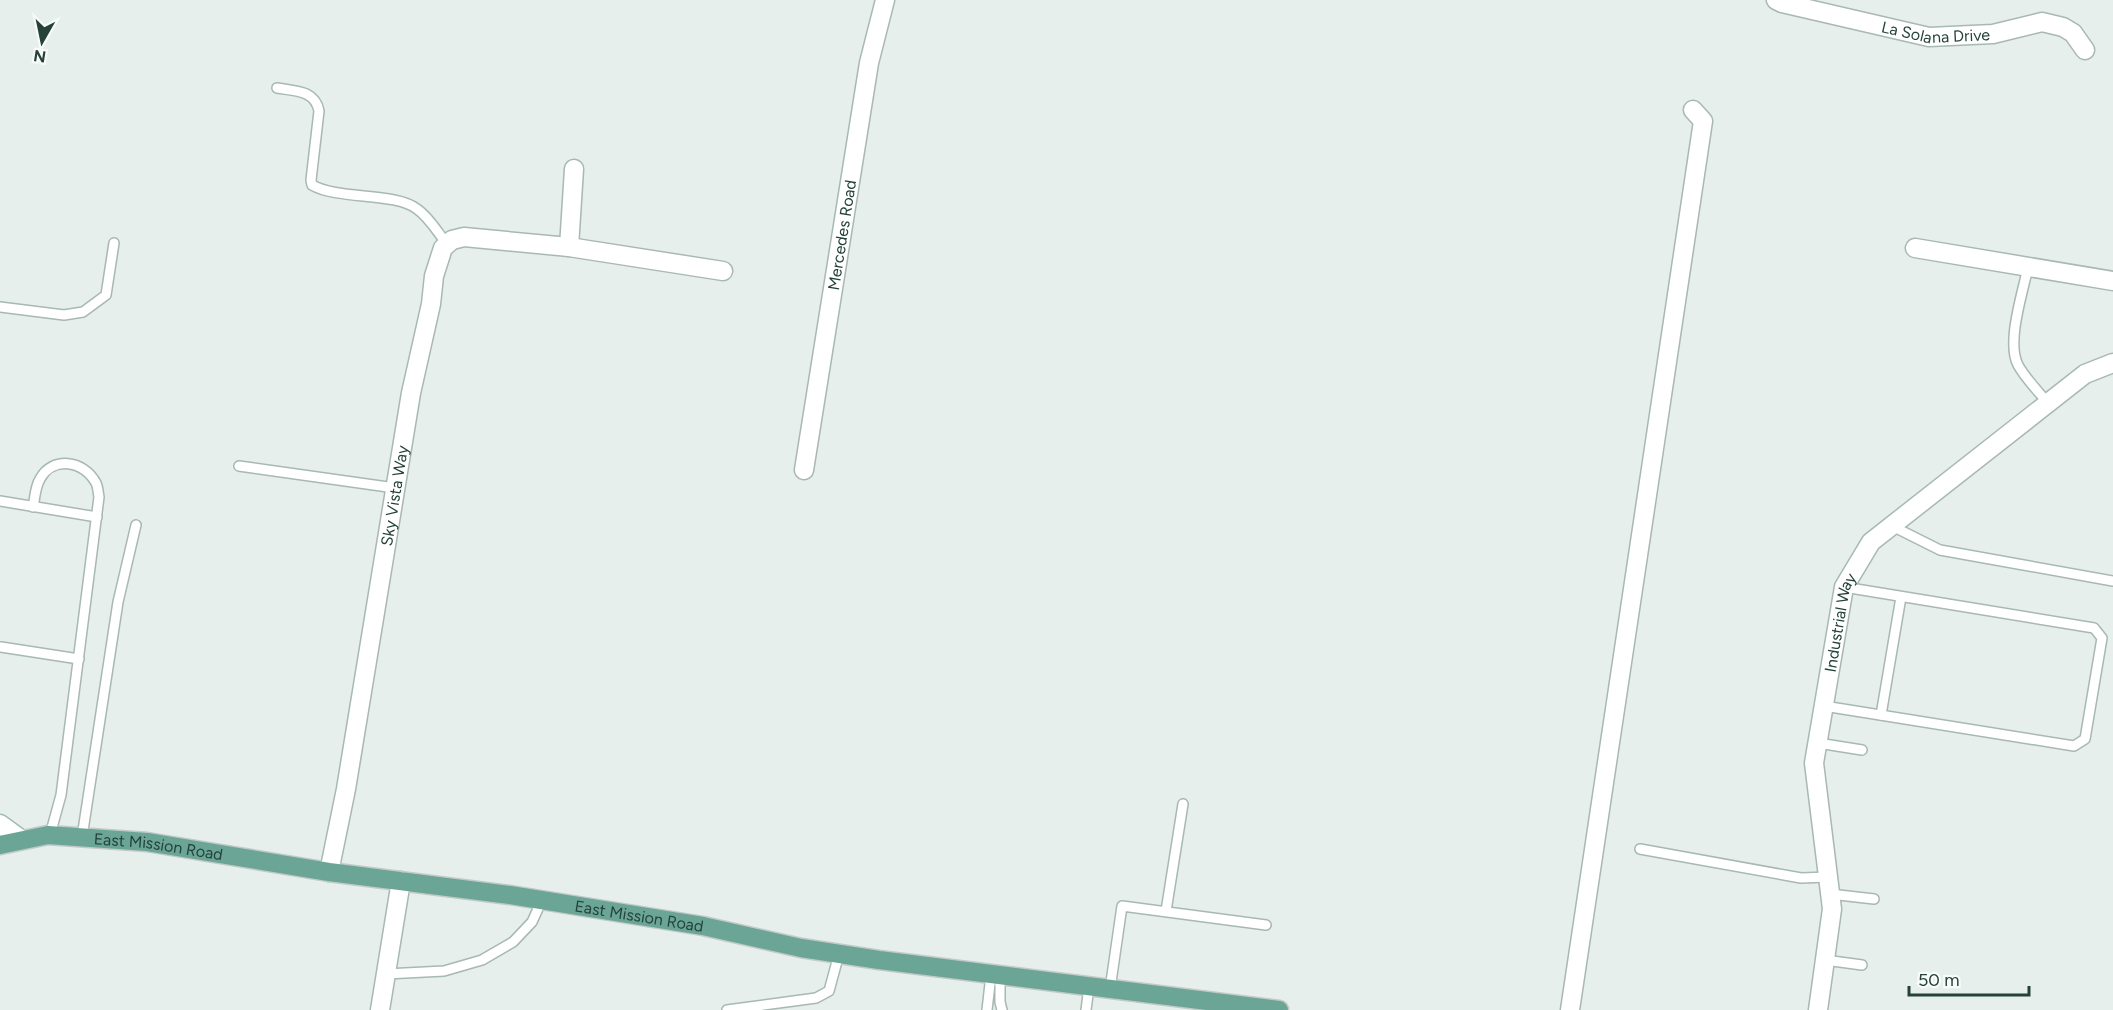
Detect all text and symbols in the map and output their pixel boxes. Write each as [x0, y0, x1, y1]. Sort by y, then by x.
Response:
north arrow [12, 12, 72, 72]
street label: La Solana Drive [1880, 17, 1991, 47]
text: N [32, 46, 47, 67]
street label: Mercedes Road [823, 178, 860, 292]
street label: Sky Vista Way [377, 443, 412, 547]
street label: Industrial Way [1820, 569, 1860, 674]
street label: East Mission Road [93, 829, 224, 864]
street label: East Mission Road [573, 896, 705, 935]
scale bar [1909, 959, 2029, 997]
text: 50 m [1918, 969, 1960, 991]

